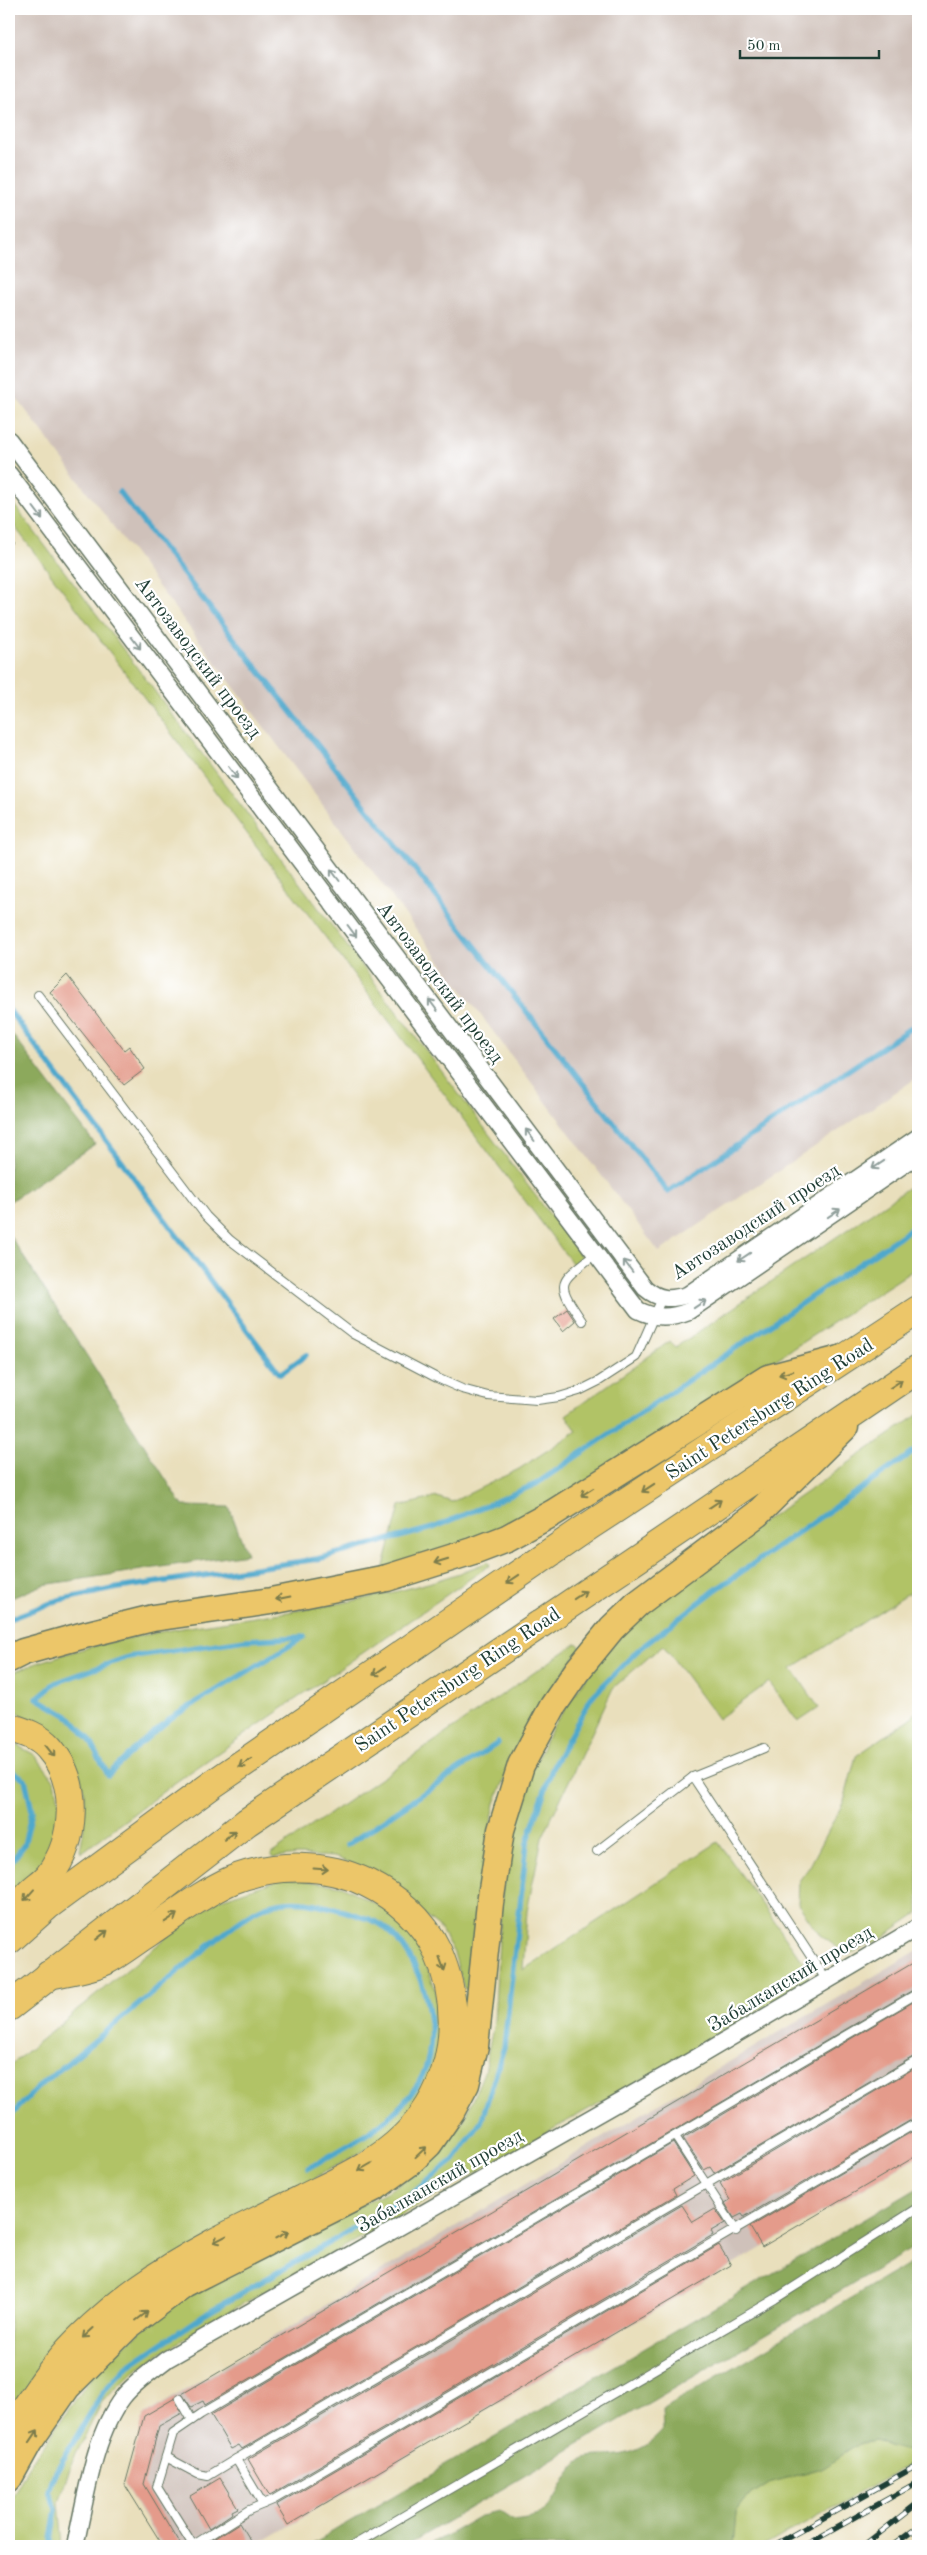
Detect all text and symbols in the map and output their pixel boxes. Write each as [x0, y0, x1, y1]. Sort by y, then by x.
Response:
scale bar [740, 28, 878, 60]
text: 50 m [747, 39, 781, 54]
one-way arrow [33, 506, 43, 520]
street label: Автозаводский проезд [130, 574, 265, 743]
one-way arrow [130, 636, 141, 649]
one-way arrow [228, 766, 239, 779]
one-way arrow [330, 869, 341, 882]
street label: Автозаводский проезд [372, 899, 507, 1068]
one-way arrow [347, 924, 357, 938]
one-way arrow [428, 998, 438, 1012]
one-way arrow [525, 1129, 536, 1142]
one-way arrow [871, 1160, 885, 1170]
street label: Автозаводский проезд [668, 1161, 844, 1285]
one-way arrow [827, 1208, 841, 1218]
one-way arrow [737, 1252, 751, 1262]
one-way arrow [623, 1259, 633, 1273]
one-way arrow [692, 1299, 706, 1309]
street label: Saint Petersburg Ring Road [663, 1335, 877, 1484]
one-way arrow [778, 1369, 794, 1378]
one-way arrow [888, 1379, 902, 1389]
one-way arrow [641, 1483, 655, 1493]
one-way arrow [580, 1487, 594, 1497]
one-way arrow [708, 1499, 722, 1509]
one-way arrow [433, 1557, 449, 1567]
one-way arrow [506, 1573, 520, 1584]
one-way arrow [573, 1590, 587, 1600]
one-way arrow [275, 1594, 291, 1604]
street label: Saint Petersburg Ring Road [352, 1604, 564, 1757]
one-way arrow [372, 1665, 386, 1676]
one-way arrow [44, 1744, 55, 1757]
one-way arrow [238, 1758, 252, 1768]
one-way arrow [223, 1830, 237, 1840]
one-way arrow [313, 1864, 329, 1873]
one-way arrow [24, 1888, 35, 1901]
one-way arrow [163, 1912, 177, 1922]
street label: Забалканский проезд [705, 1923, 877, 2037]
one-way arrow [95, 1929, 108, 1940]
one-way arrow [438, 1956, 447, 1971]
street label: Забалканский проезд [354, 2126, 527, 2237]
one-way arrow [414, 2146, 427, 2158]
one-way arrow [359, 2162, 373, 2172]
one-way arrow [274, 2230, 289, 2239]
one-way arrow [213, 2235, 228, 2244]
one-way arrow [135, 2311, 149, 2321]
one-way arrow [81, 2327, 94, 2338]
one-way arrow [28, 2429, 39, 2443]

